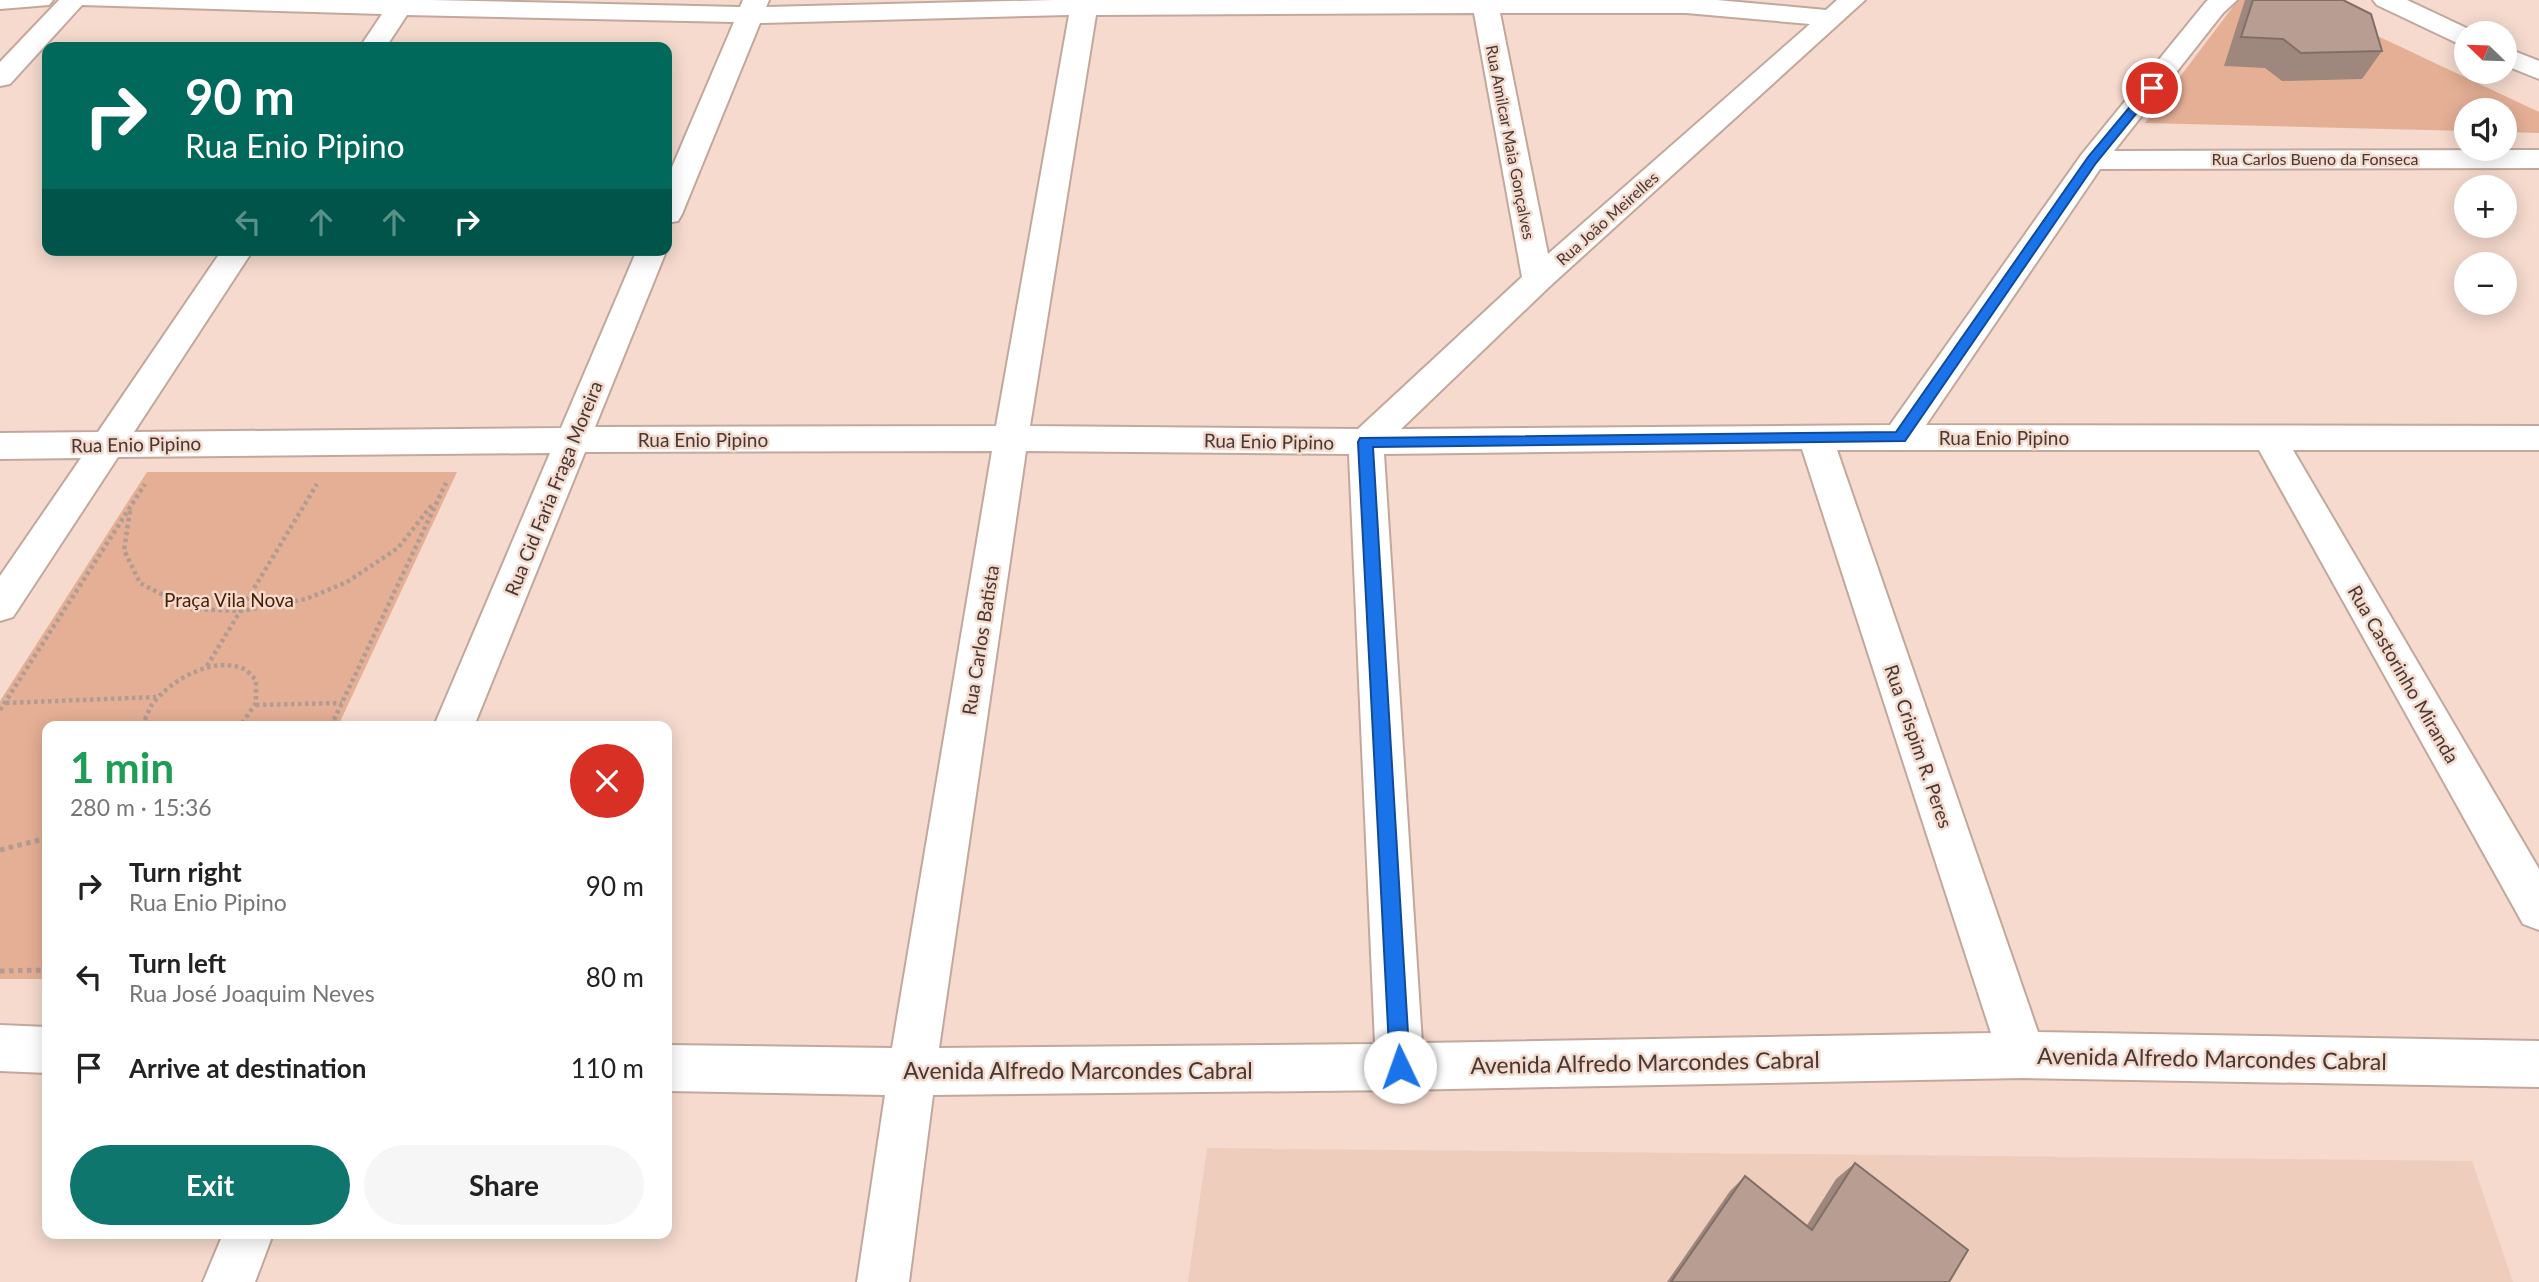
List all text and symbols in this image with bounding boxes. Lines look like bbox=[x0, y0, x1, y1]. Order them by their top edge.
north arrow bbox=[2454, 21, 2516, 84]
map controls bbox=[2454, 21, 2517, 315]
street label: Rua Amilcar Maia Gonçalves bbox=[1483, 43, 1539, 241]
pin bbox=[2122, 58, 2182, 118]
text: 90 m bbox=[185, 67, 295, 125]
icon: arrive bbox=[2133, 69, 2171, 107]
icon: right bbox=[70, 70, 161, 161]
button: sound bbox=[2454, 98, 2517, 161]
text: Rua Enio Pipino bbox=[185, 126, 405, 165]
street label: Rua Carlos Bueno da Fonseca bbox=[2212, 149, 2418, 168]
street label: Rua João Meirelles bbox=[1552, 167, 1662, 269]
button: + bbox=[2454, 175, 2517, 238]
icon: left bbox=[229, 203, 267, 241]
icon: ahead bbox=[302, 203, 340, 241]
icon: ahead bbox=[375, 203, 413, 241]
icon: right bbox=[448, 203, 486, 241]
button: − bbox=[2454, 252, 2517, 315]
street label: Rua Cid Faria Fraga Moreira bbox=[499, 377, 607, 599]
street label: Rua Enio Pipino bbox=[1939, 426, 2069, 449]
street label: Rua Enio Pipino bbox=[638, 428, 768, 451]
street label: Rua Enio Pipino bbox=[1204, 428, 1334, 454]
street label: Rua Enio Pipino bbox=[71, 431, 201, 457]
street label: Rua Carlos Batista bbox=[957, 563, 1003, 717]
street label: Rua Castorinho Miranda bbox=[2344, 581, 2464, 767]
park label: Praça Vila Nova bbox=[164, 588, 294, 611]
street label: Rua Crispim R. Peres bbox=[1880, 661, 1958, 831]
text: 1 min bbox=[70, 742, 174, 792]
button: close bbox=[570, 744, 644, 818]
text: 280 m · 15:36 bbox=[70, 793, 212, 821]
text: Turn right bbox=[129, 856, 242, 888]
icon: right bbox=[70, 867, 108, 905]
text: 90 m bbox=[586, 870, 644, 902]
text: Rua Enio Pipino bbox=[129, 888, 287, 916]
text: Turn left bbox=[129, 947, 226, 979]
icon: left bbox=[70, 958, 108, 996]
text: 80 m bbox=[586, 961, 644, 993]
text: Rua José Joaquim Neves bbox=[129, 979, 375, 1007]
position arrow bbox=[1363, 1030, 1437, 1104]
street label: Avenida Alfredo Marcondes Cabral bbox=[2037, 1041, 2387, 1075]
street label: Avenida Alfredo Marcondes Cabral bbox=[1470, 1045, 1820, 1079]
icon: arrive bbox=[70, 1049, 108, 1087]
text: Arrive at destination bbox=[129, 1052, 366, 1084]
text: 110 m bbox=[571, 1052, 644, 1084]
street label: Avenida Alfredo Marcondes Cabral bbox=[903, 1056, 1253, 1084]
button: Exit bbox=[70, 1145, 350, 1225]
button: Share bbox=[364, 1145, 644, 1225]

